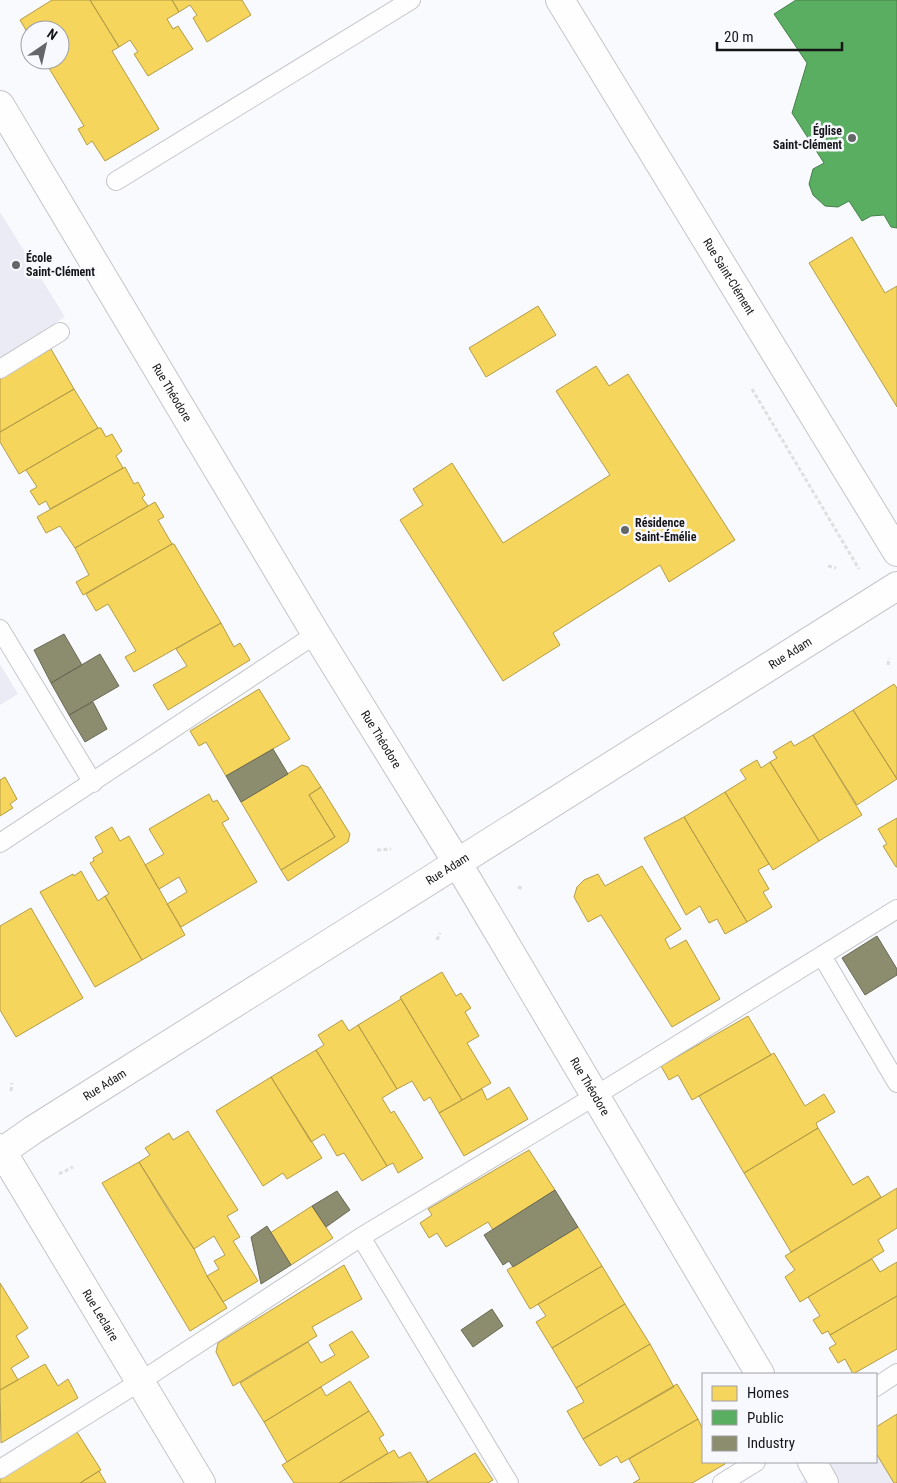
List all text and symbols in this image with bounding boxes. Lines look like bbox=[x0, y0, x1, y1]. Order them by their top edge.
north arrow bbox=[20, 20, 70, 70]
scale bar bbox=[717, 20, 842, 52]
text: N bbox=[44, 25, 60, 43]
text: 20 m bbox=[724, 28, 754, 46]
place label: Église Saint-Clément bbox=[773, 123, 842, 152]
marker: Église Saint-Clément bbox=[846, 132, 858, 144]
street label: Rue Saint-Clément bbox=[700, 236, 758, 318]
place label: École Saint-Clément bbox=[26, 250, 95, 279]
marker: École Saint-Clément bbox=[10, 259, 22, 271]
street label: Rue Théodore bbox=[149, 361, 195, 424]
place label: Résidence Saint-Émélie bbox=[635, 516, 697, 544]
marker: Résidence Saint-Émélie bbox=[619, 524, 631, 536]
street label: Rue Adam bbox=[766, 634, 814, 672]
street label: Rue Théodore bbox=[358, 708, 404, 771]
street label: Rue Adam bbox=[423, 850, 472, 888]
street label: Rue Théodore bbox=[567, 1055, 613, 1118]
street label: Rue Adam bbox=[81, 1066, 129, 1104]
street label: Rue Leclaire bbox=[79, 1287, 121, 1344]
legend bbox=[702, 1373, 877, 1463]
text: Homes bbox=[747, 1384, 789, 1402]
text: Public bbox=[747, 1409, 784, 1427]
text: Industry bbox=[747, 1434, 795, 1452]

